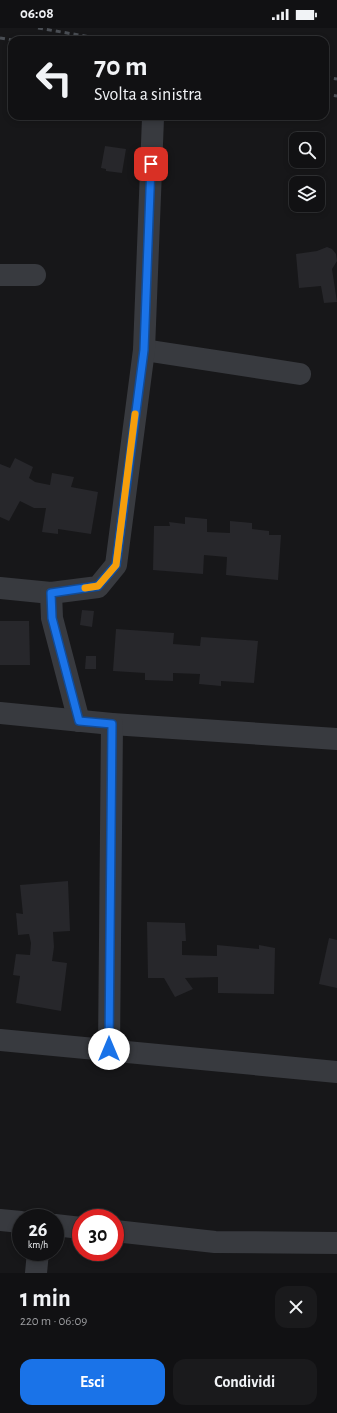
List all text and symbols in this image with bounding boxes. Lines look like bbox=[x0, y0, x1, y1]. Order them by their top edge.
text: 06:08 bbox=[20, 6, 54, 21]
icon: left bbox=[28, 52, 80, 104]
text: 70 m bbox=[94, 53, 148, 81]
text: Svolta a sinistra bbox=[94, 86, 202, 104]
map controls bbox=[289, 132, 325, 212]
button: search bbox=[289, 132, 325, 168]
pin bbox=[134, 147, 168, 181]
icon: arrive bbox=[140, 153, 162, 175]
button: layers bbox=[289, 176, 325, 212]
position arrow bbox=[88, 1028, 130, 1070]
speed limit sign: 30 bbox=[72, 1209, 124, 1261]
text: 26 bbox=[28, 1220, 48, 1240]
text: km/h bbox=[28, 1240, 48, 1250]
button: close bbox=[275, 1286, 317, 1328]
text: 1 min bbox=[20, 1287, 71, 1311]
text: 220 m · 06:09 bbox=[20, 1315, 87, 1328]
button: Esci bbox=[20, 1359, 165, 1405]
button: Condividi bbox=[173, 1359, 317, 1405]

